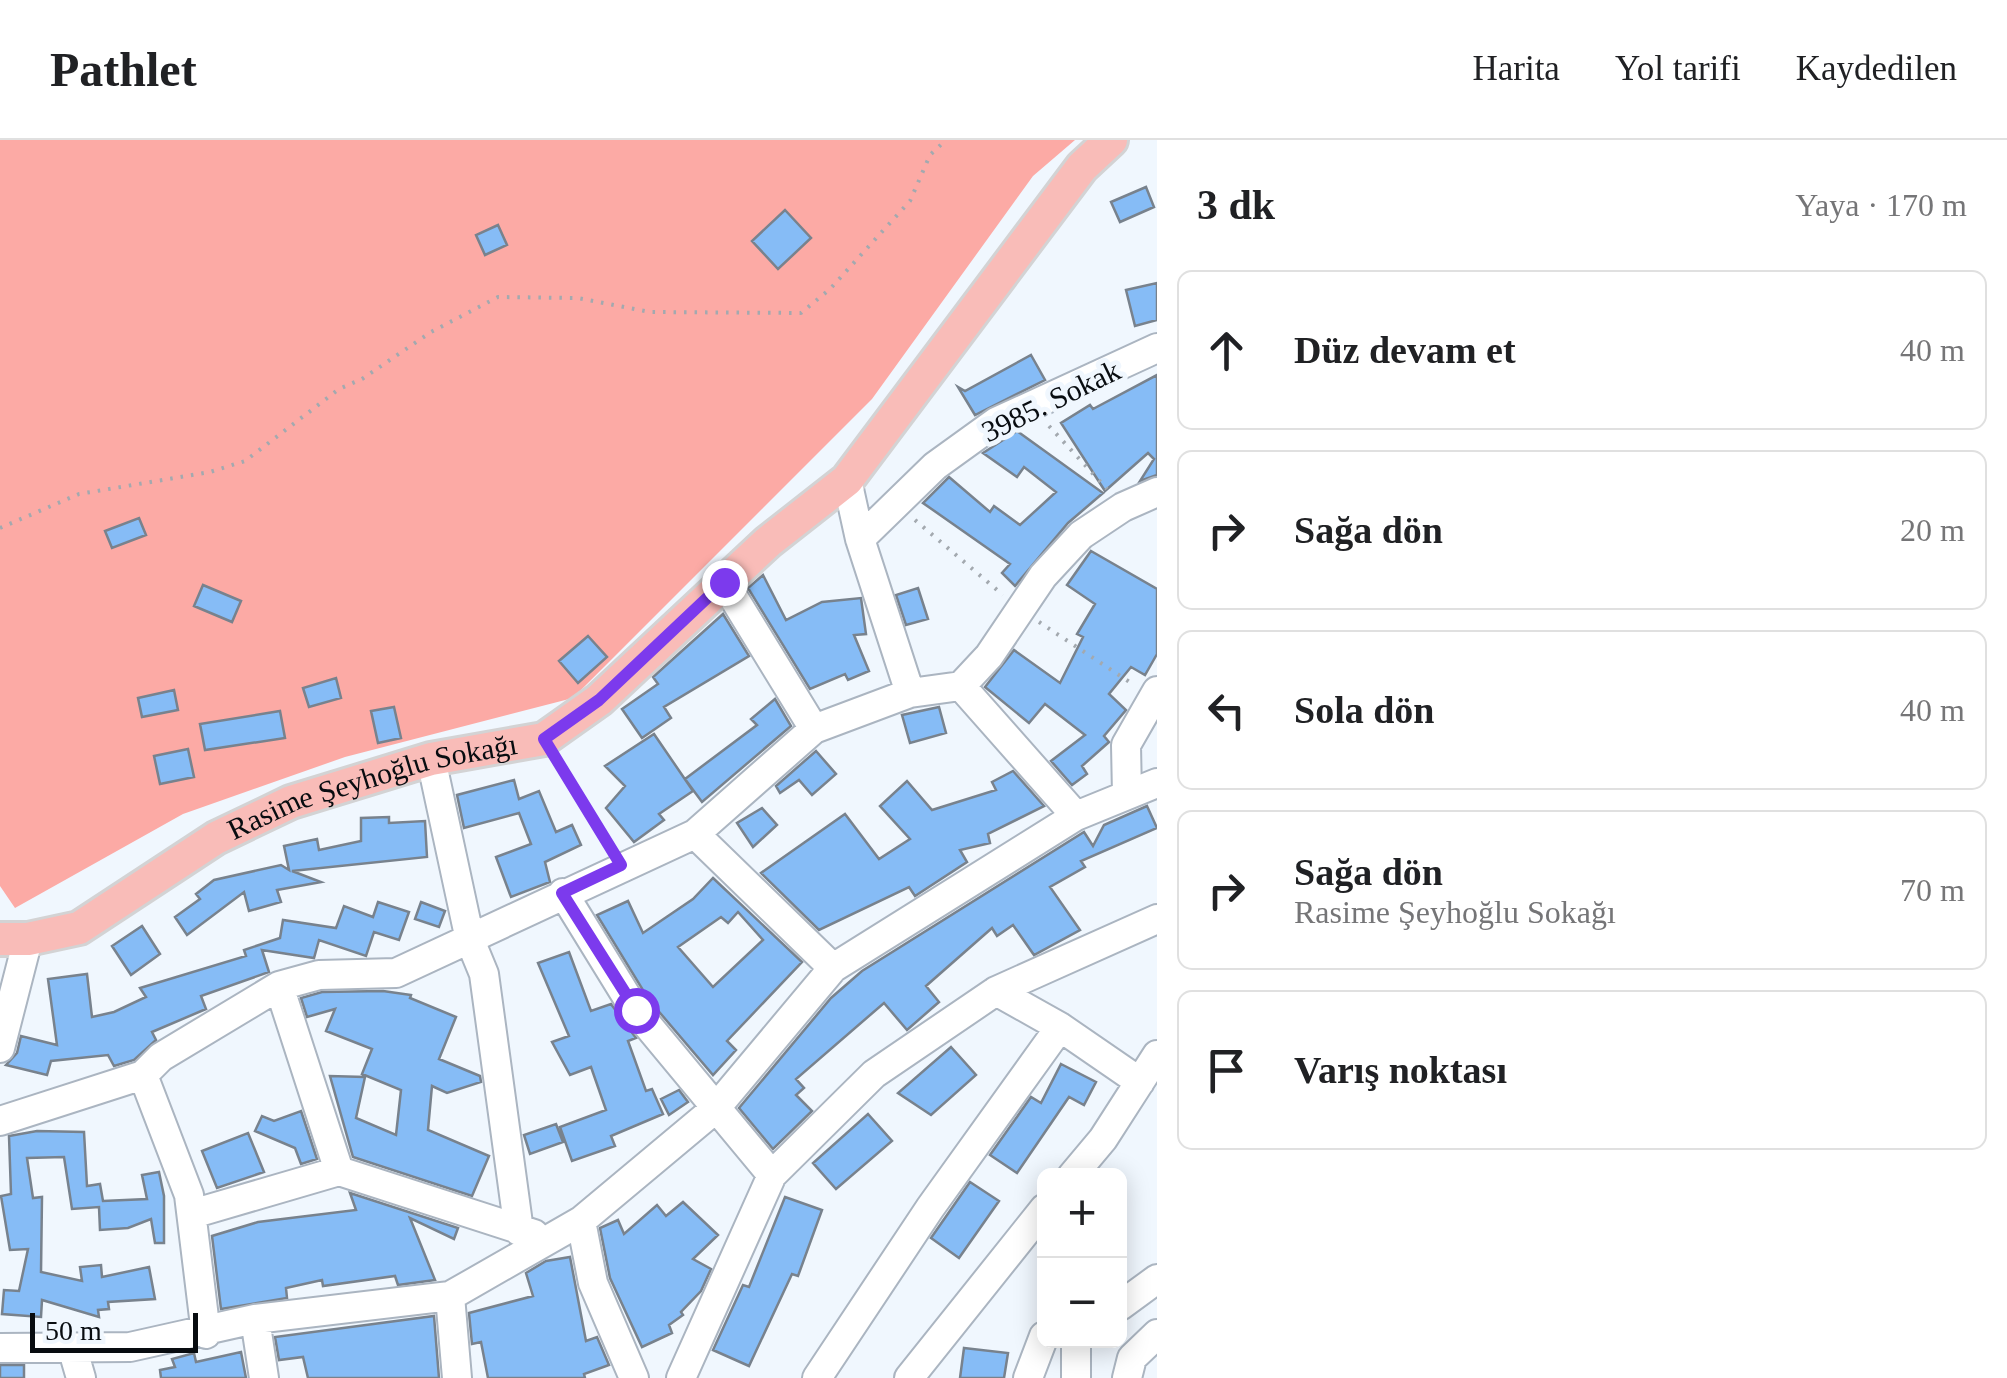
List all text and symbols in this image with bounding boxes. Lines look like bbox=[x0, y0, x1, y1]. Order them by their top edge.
text: Pathlet bbox=[50, 43, 197, 96]
text: Harita bbox=[1472, 49, 1560, 88]
text: Yol tarifi bbox=[1615, 49, 1741, 88]
text: Kaydedilen bbox=[1796, 49, 1957, 88]
text: 3 dk bbox=[1197, 182, 1275, 228]
text: Yaya · 170 m bbox=[1795, 187, 1967, 223]
icon: ahead bbox=[1199, 323, 1254, 378]
text: Düz devam et bbox=[1294, 329, 1516, 371]
text: 40 m bbox=[1900, 332, 1965, 368]
street label: 3985. Sokak bbox=[976, 353, 1125, 448]
icon: right bbox=[1199, 503, 1254, 558]
text: Sağa dön bbox=[1294, 509, 1443, 551]
text: 20 m bbox=[1900, 512, 1965, 548]
route end bbox=[702, 560, 748, 606]
icon: left bbox=[1199, 683, 1254, 738]
text: Sola dön bbox=[1294, 689, 1434, 731]
text: 40 m bbox=[1900, 692, 1965, 728]
street label: Rasime Şeyhoğlu Sokağı bbox=[222, 727, 520, 846]
text: Sağa dön bbox=[1294, 851, 1443, 893]
icon: right bbox=[1199, 863, 1254, 918]
text: 70 m bbox=[1900, 872, 1965, 908]
text: Rasime Şeyhoğlu Sokağı bbox=[1294, 894, 1616, 930]
route start bbox=[614, 988, 660, 1034]
icon: arrive bbox=[1199, 1043, 1254, 1098]
text: Varış noktası bbox=[1294, 1049, 1507, 1091]
map controls bbox=[1037, 1168, 1127, 1348]
button: + bbox=[1037, 1168, 1127, 1258]
button: − bbox=[1037, 1258, 1127, 1348]
scale bar bbox=[30, 1308, 198, 1352]
text: 50 m bbox=[45, 1315, 102, 1346]

